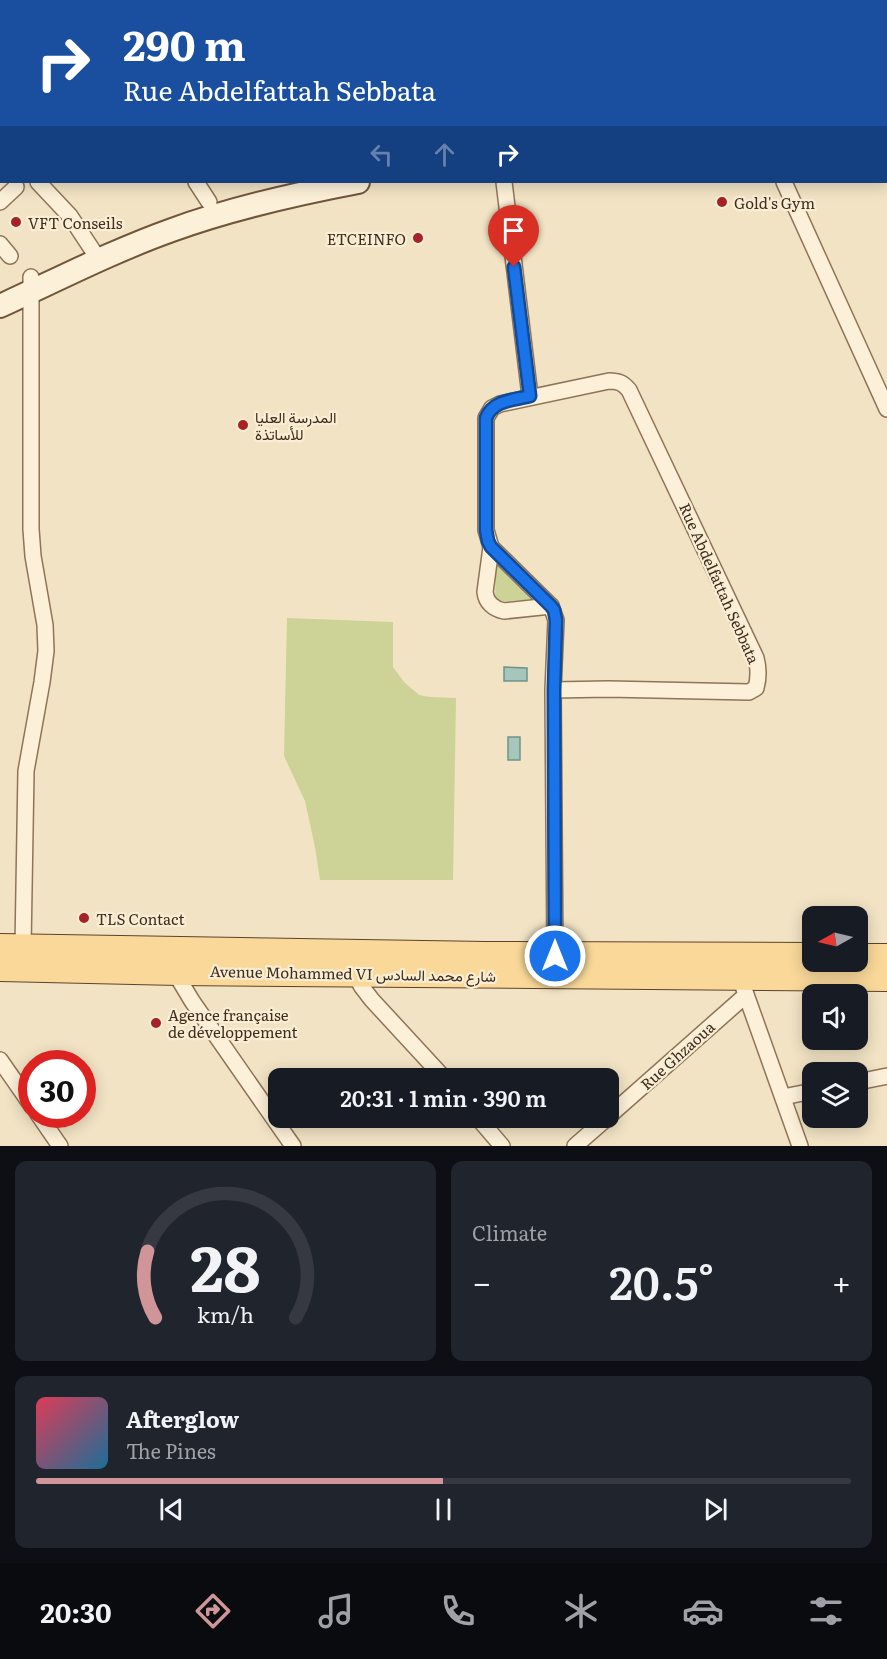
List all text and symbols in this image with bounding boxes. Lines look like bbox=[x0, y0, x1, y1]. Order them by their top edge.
text: 290 m bbox=[123, 12, 246, 74]
icon: right bbox=[24, 24, 102, 102]
text: Rue Abdelfattah Sebbata bbox=[123, 69, 436, 109]
icon: left bbox=[365, 138, 398, 171]
icon: ahead bbox=[428, 138, 461, 171]
icon: right bbox=[491, 138, 524, 171]
place label: Gold's Gym bbox=[734, 191, 815, 214]
marker: Gold's Gym bbox=[715, 195, 729, 209]
pin bbox=[488, 205, 539, 267]
place label: VFT Conseils bbox=[28, 211, 123, 234]
icon: arrive bbox=[497, 214, 530, 247]
marker: VFT Conseils bbox=[9, 215, 23, 229]
place label: ETCEINFO bbox=[327, 227, 406, 250]
marker: ETCEINFO bbox=[411, 231, 425, 245]
place label: المدرسة العليا للأساتذة bbox=[255, 405, 336, 445]
marker: المدرسة العليا للأساتذة bbox=[236, 418, 250, 432]
street label: Rue Abdelfattah Sebbata bbox=[674, 499, 766, 668]
north arrow bbox=[802, 906, 868, 972]
map controls bbox=[802, 906, 868, 1128]
place label: TLS Contact bbox=[96, 907, 185, 930]
marker: TLS Contact bbox=[77, 911, 91, 925]
position arrow bbox=[523, 924, 587, 988]
street label: Avenue Mohammed VI شارع محمد السادس bbox=[210, 959, 496, 988]
button: sound bbox=[802, 984, 868, 1050]
place label: Agence française de développement bbox=[168, 1003, 298, 1043]
street label: Rue Ghzaoua bbox=[635, 1015, 720, 1095]
marker: Agence française de développement bbox=[149, 1016, 163, 1030]
speed limit sign: 30 bbox=[18, 1050, 96, 1128]
button: layers bbox=[802, 1062, 868, 1128]
text: 20:31 · 1 min · 390 m bbox=[340, 1081, 547, 1114]
text: Climate bbox=[472, 1217, 547, 1247]
text: 28 bbox=[190, 1219, 261, 1311]
text: 20.5° bbox=[609, 1247, 714, 1314]
text: − bbox=[472, 1256, 491, 1305]
text: + bbox=[832, 1256, 851, 1305]
text: km/h bbox=[197, 1298, 254, 1330]
text: Afterglow bbox=[126, 1402, 239, 1435]
text: The Pines bbox=[126, 1435, 216, 1465]
icon: previous bbox=[155, 1493, 188, 1526]
icon: pause bbox=[427, 1493, 460, 1526]
icon: next bbox=[699, 1493, 732, 1526]
icon: directions bbox=[192, 1590, 234, 1632]
icon: music bbox=[315, 1590, 357, 1632]
icon: phone bbox=[437, 1590, 479, 1632]
icon: climate bbox=[560, 1590, 602, 1632]
icon: car bbox=[682, 1590, 724, 1632]
icon: filters bbox=[805, 1590, 847, 1632]
text: 20:30 bbox=[40, 1591, 112, 1631]

